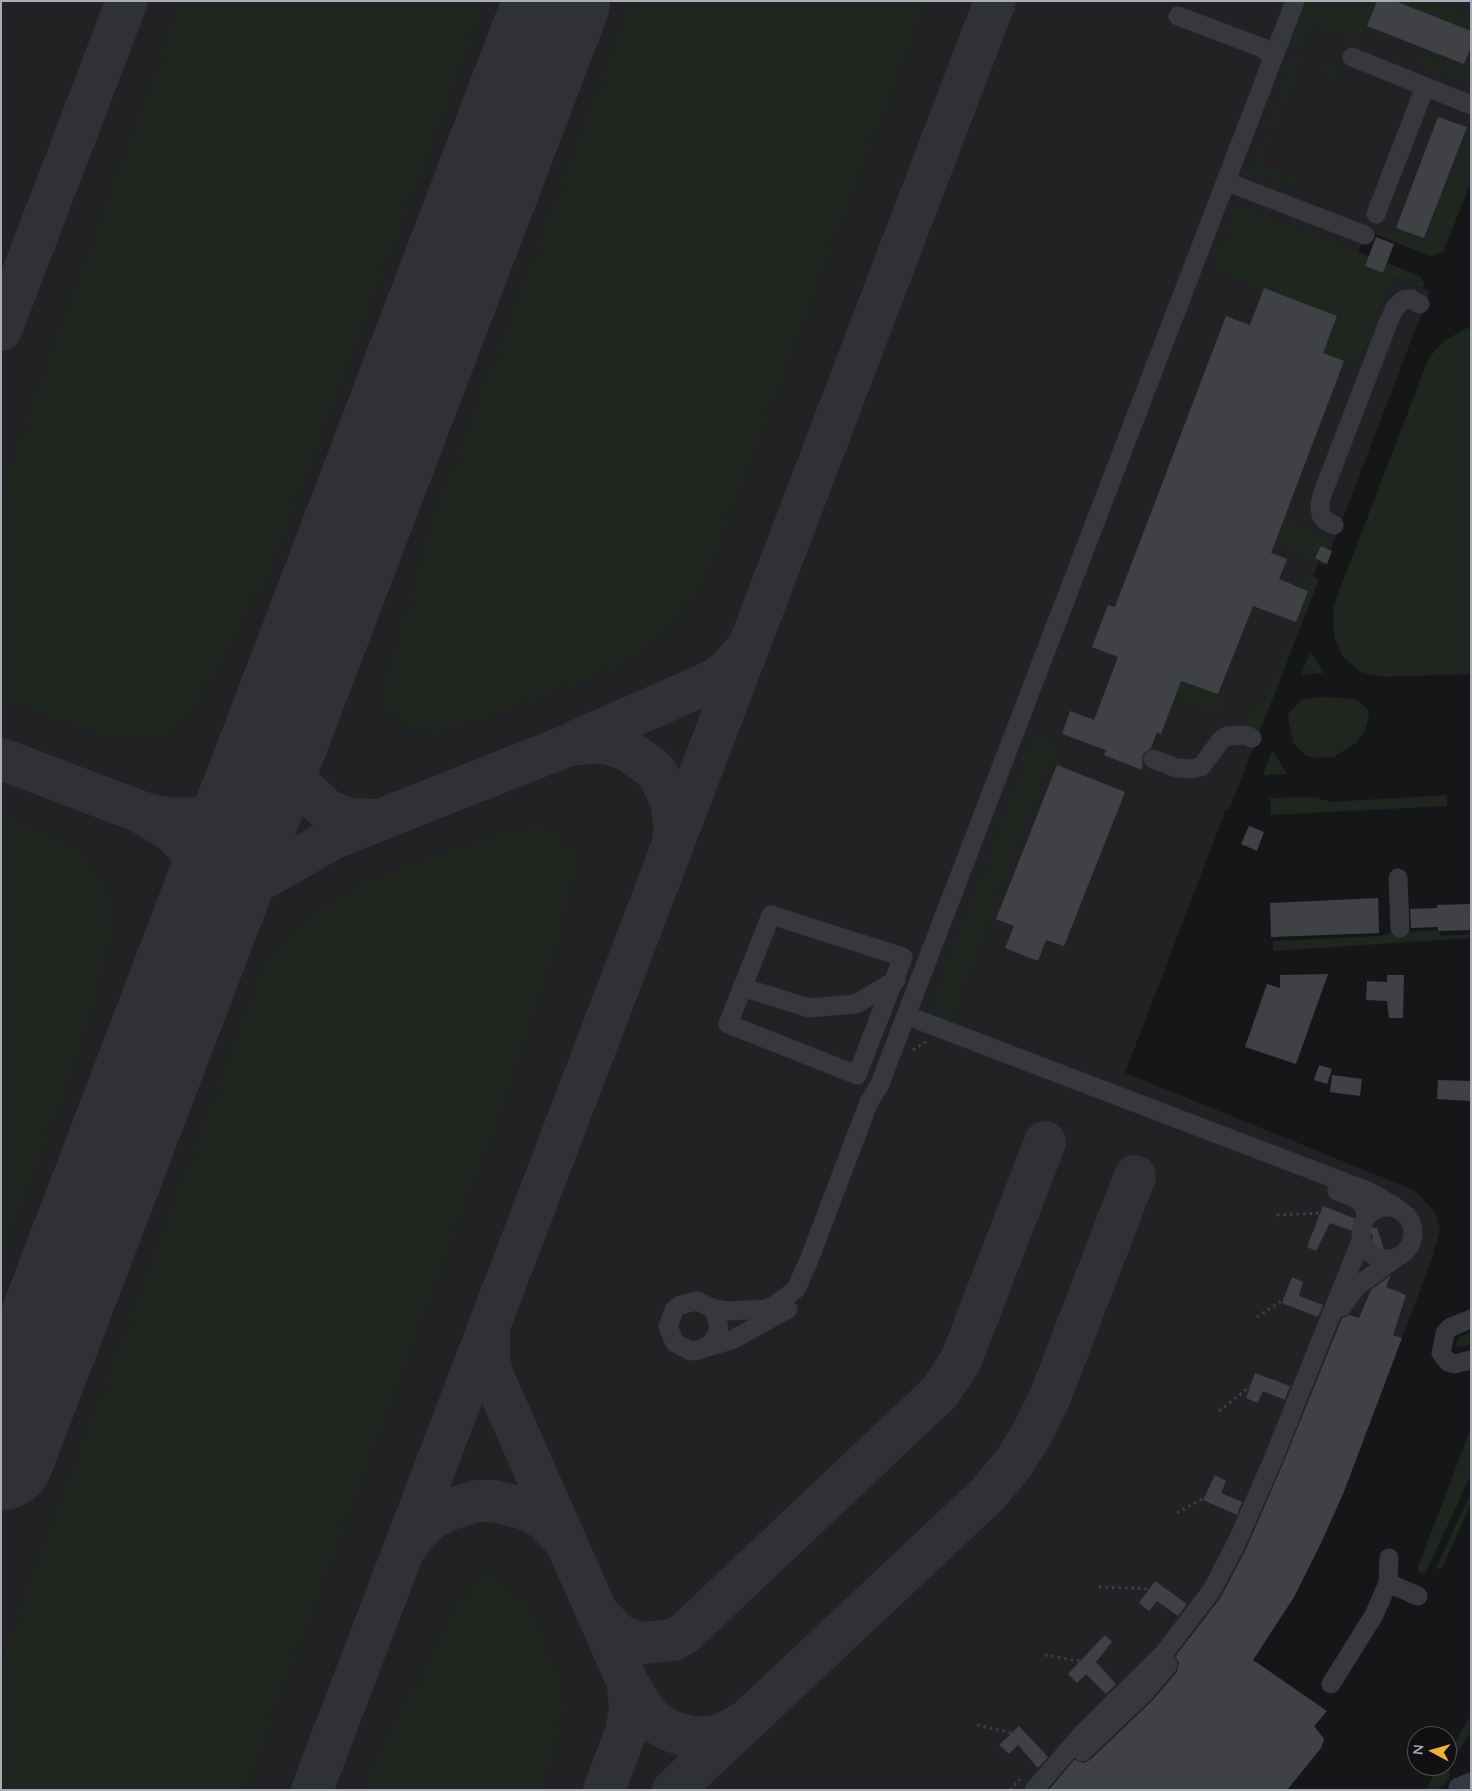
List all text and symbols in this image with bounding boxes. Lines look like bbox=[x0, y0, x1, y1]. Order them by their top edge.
north arrow bbox=[1407, 1726, 1457, 1776]
text: N bbox=[1409, 1743, 1428, 1756]

